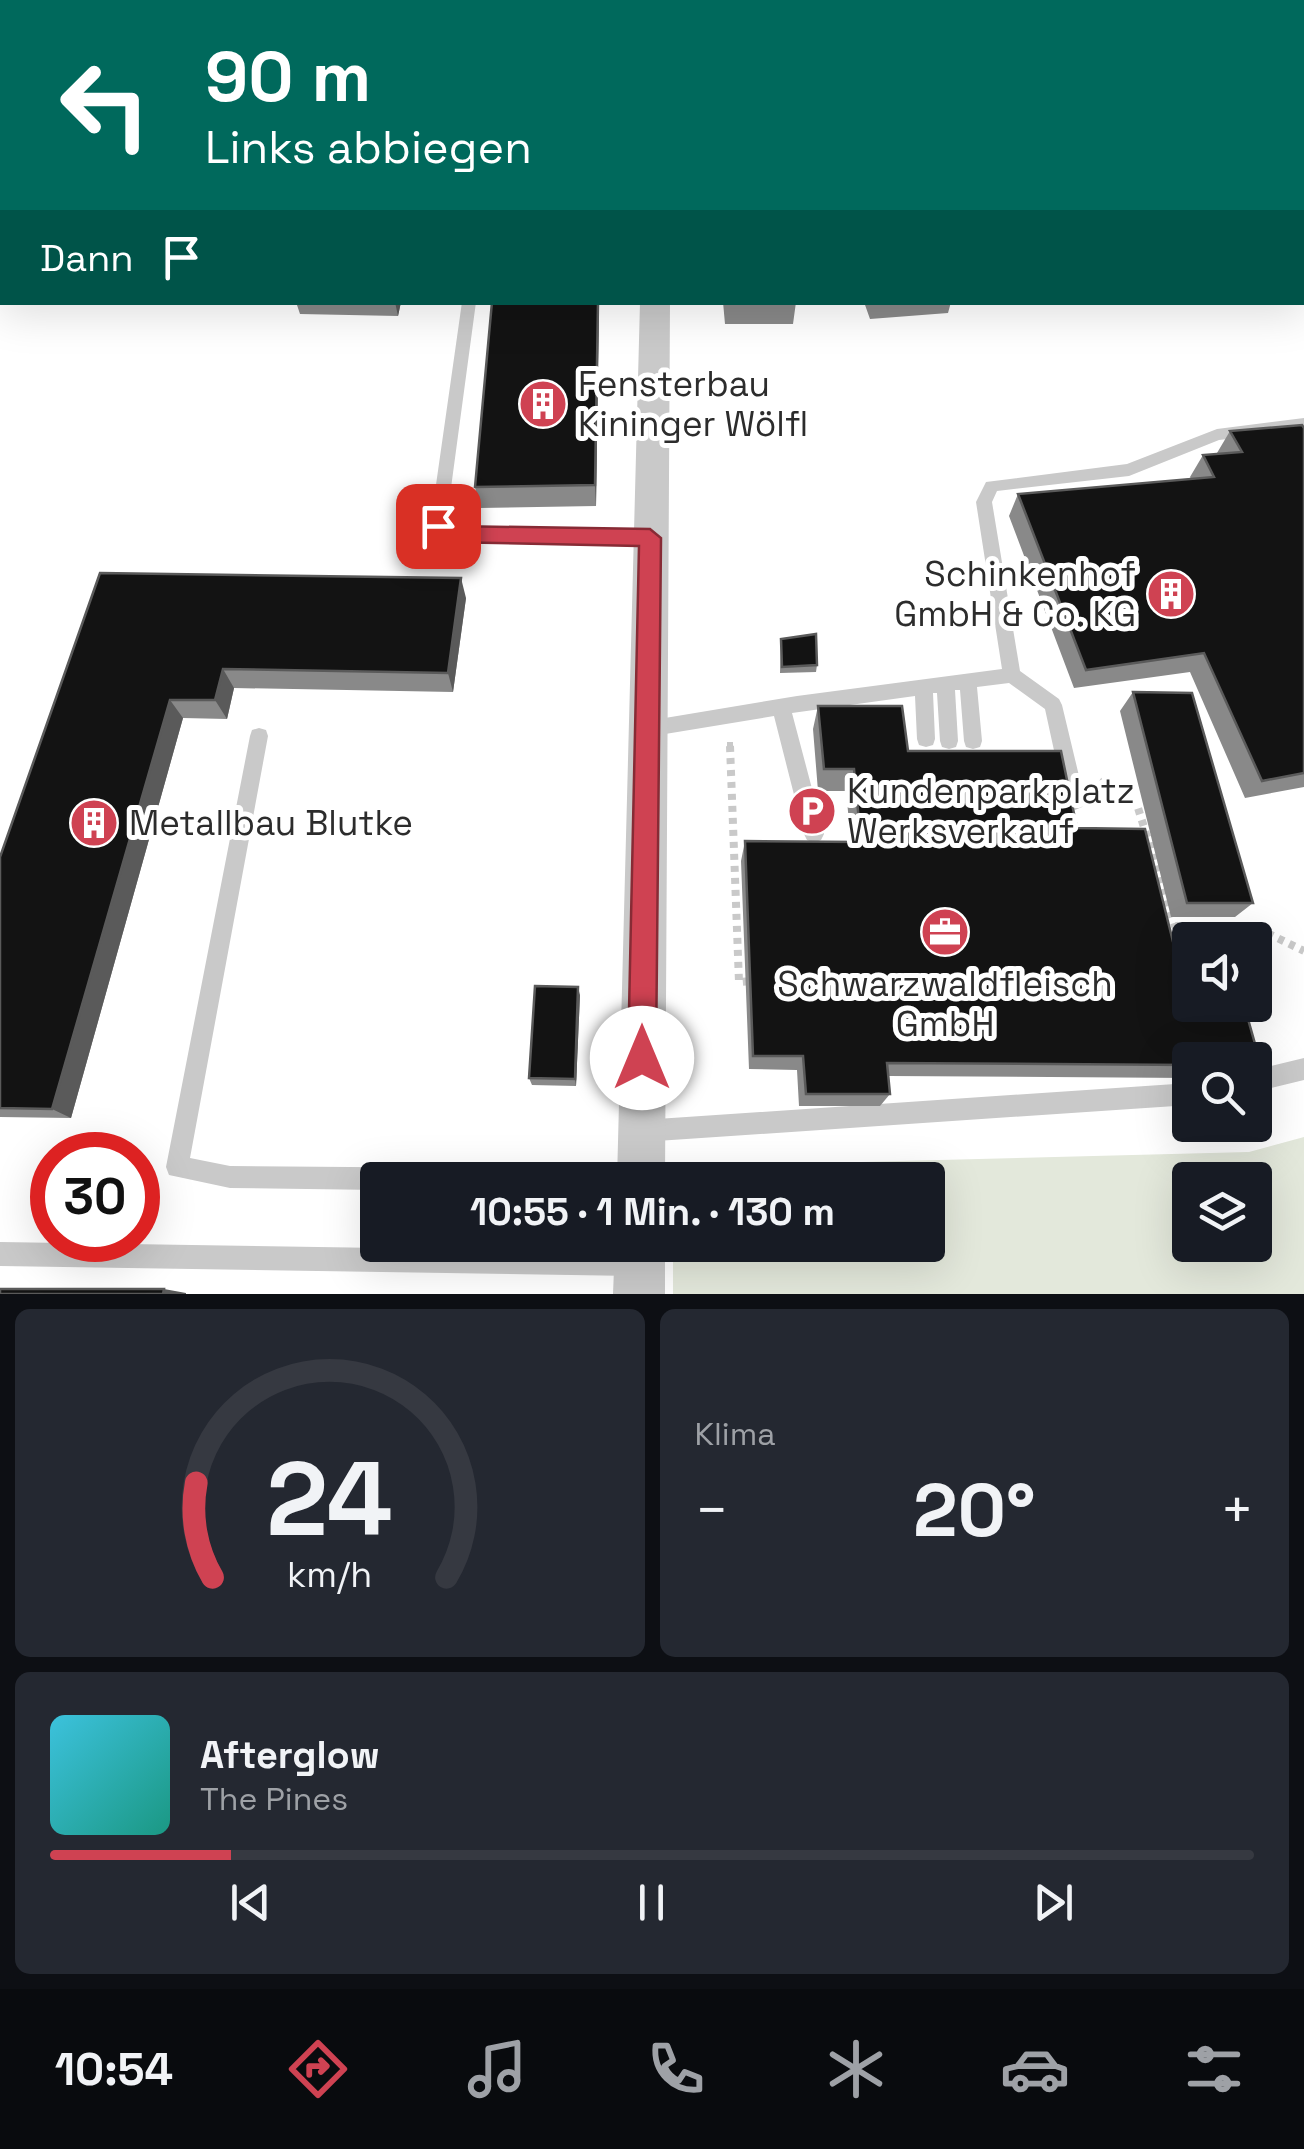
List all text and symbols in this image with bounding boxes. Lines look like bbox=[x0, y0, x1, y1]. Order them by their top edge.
text: 90 m bbox=[205, 32, 371, 121]
icon: left bbox=[40, 40, 170, 170]
text: Links abbiegen bbox=[205, 119, 532, 176]
icon: arrive bbox=[154, 230, 209, 285]
text: Dann bbox=[40, 234, 134, 282]
place label: Fensterbau Kininger Wölfl bbox=[578, 362, 808, 446]
building icon: Fensterbau Kininger Wölfl bbox=[517, 378, 569, 430]
pin bbox=[396, 484, 481, 569]
icon: arrive bbox=[411, 499, 466, 554]
place label: Schinkenhof GmbH & Co. KG bbox=[894, 552, 1136, 636]
building icon: Schinkenhof GmbH & Co. KG bbox=[1145, 568, 1197, 620]
place label: Kundenparkplatz Werksverkauf bbox=[847, 769, 1135, 853]
parking icon: Kundenparkplatz Werksverkauf bbox=[786, 785, 838, 837]
building icon: Metallbau Blutke bbox=[68, 797, 120, 849]
place label: Metallbau Blutke bbox=[129, 801, 413, 845]
office icon: Schwarzwaldfleisch GmbH bbox=[919, 906, 971, 958]
map controls bbox=[1172, 922, 1272, 1262]
button: sound bbox=[1172, 922, 1272, 1022]
place label: Schwarzwaldfleisch GmbH bbox=[777, 962, 1113, 1046]
position arrow bbox=[590, 1006, 694, 1110]
button: search bbox=[1172, 1042, 1272, 1142]
speed limit sign: 30 bbox=[30, 1132, 160, 1262]
button: layers bbox=[1172, 1162, 1272, 1262]
text: 10:55 · 1 Min. · 130 m bbox=[470, 1188, 835, 1236]
text: Klima bbox=[695, 1414, 776, 1454]
text: 24 bbox=[267, 1433, 393, 1565]
text: 20° bbox=[913, 1462, 1036, 1558]
text: − bbox=[695, 1475, 729, 1545]
text: + bbox=[1220, 1475, 1254, 1545]
text: km/h bbox=[287, 1552, 372, 1597]
text: Afterglow bbox=[200, 1731, 380, 1779]
text: The Pines bbox=[200, 1779, 348, 1819]
icon: previous bbox=[223, 1875, 278, 1930]
icon: pause bbox=[624, 1875, 679, 1930]
icon: next bbox=[1026, 1875, 1081, 1930]
icon: directions bbox=[283, 2034, 353, 2104]
icon: music bbox=[462, 2034, 532, 2104]
icon: phone bbox=[641, 2034, 711, 2104]
icon: climate bbox=[821, 2034, 891, 2104]
icon: car bbox=[1000, 2034, 1070, 2104]
icon: filters bbox=[1179, 2034, 1249, 2104]
text: 10:54 bbox=[55, 2041, 173, 2098]

